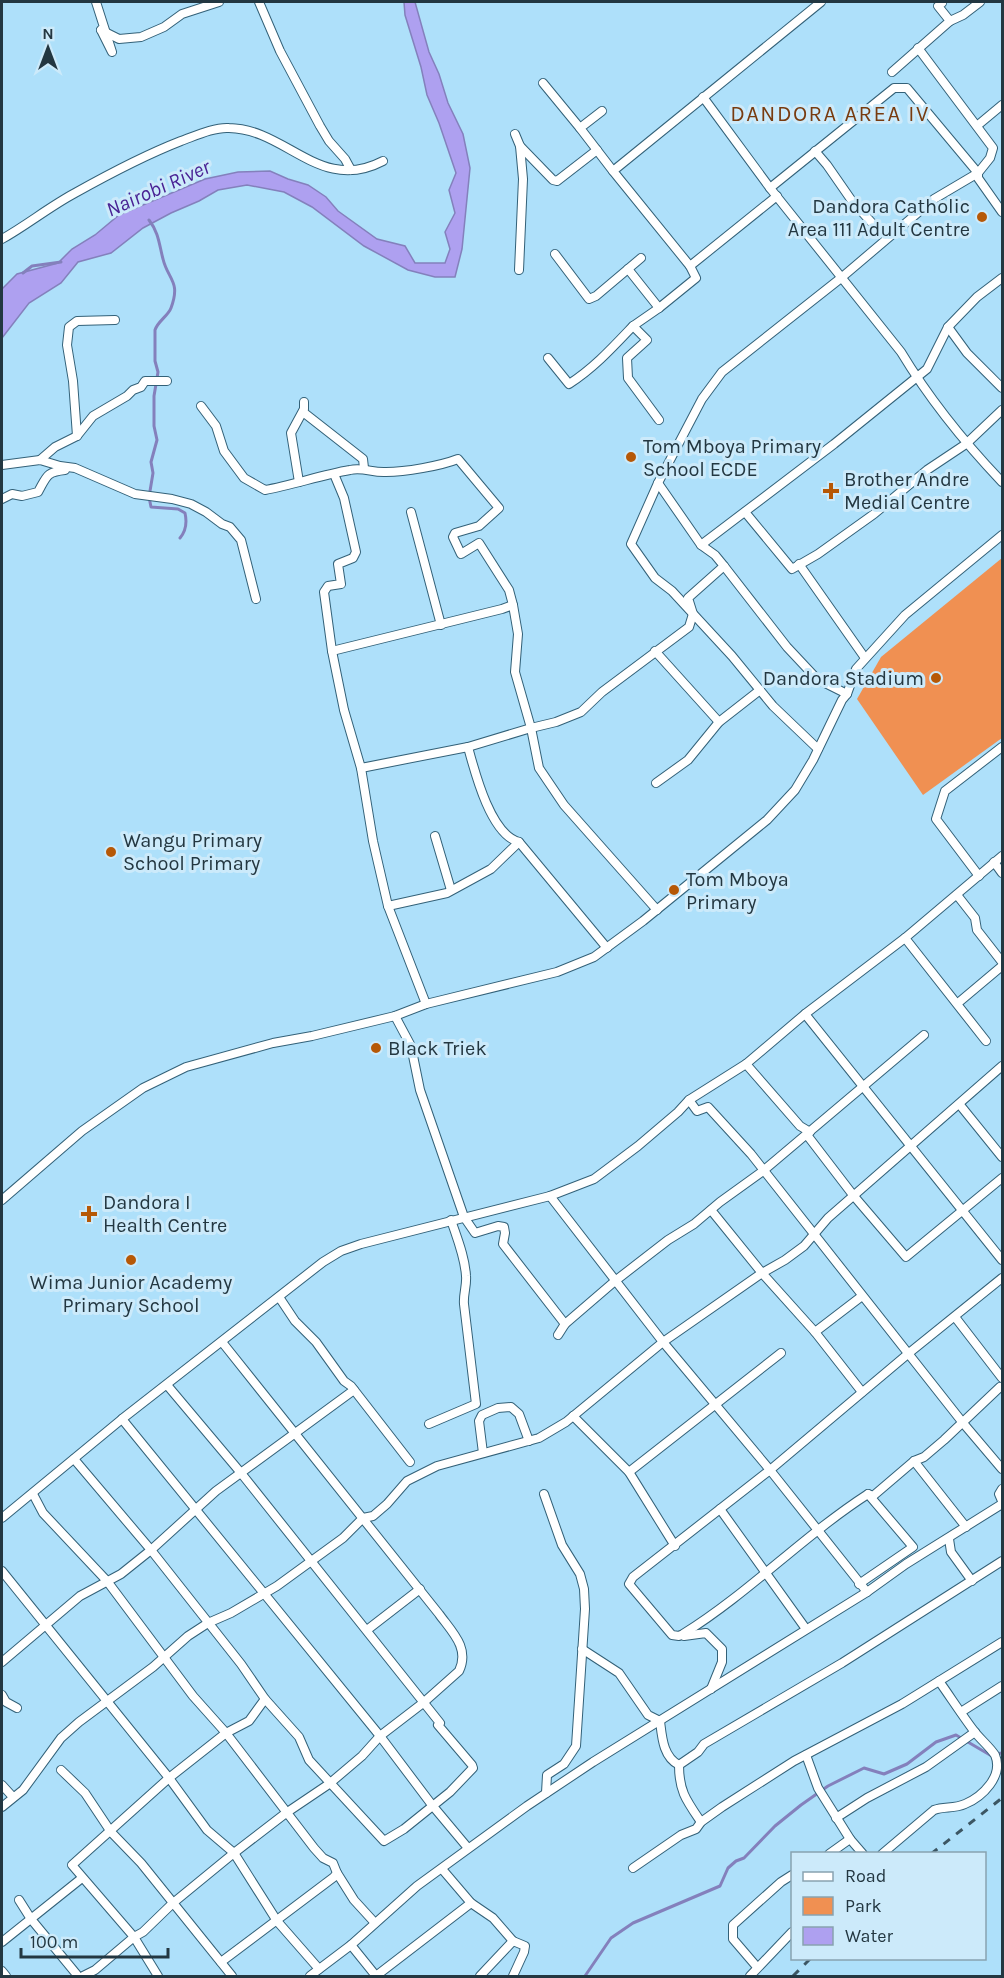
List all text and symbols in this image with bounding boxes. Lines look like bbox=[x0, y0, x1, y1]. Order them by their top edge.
north arrow bbox=[18, 18, 78, 78]
text: N bbox=[42, 24, 54, 43]
district label: DANDORA AREA IV bbox=[730, 101, 930, 127]
water label: Nairobi River bbox=[102, 154, 215, 222]
place label: Dandora Catholic Area 111 Adult Centre bbox=[788, 195, 970, 241]
marker: Dandora Catholic Area 111 Adult Centre bbox=[975, 210, 989, 224]
place label: Tom Mboya Primary School ECDE bbox=[643, 435, 821, 481]
marker: Tom Mboya Primary School ECDE bbox=[624, 450, 638, 464]
place label: Brother Andre Medial Centre bbox=[844, 468, 970, 514]
marker: Brother Andre Medial Centre bbox=[822, 482, 840, 500]
place label: Dandora Stadium bbox=[763, 667, 924, 690]
marker: Dandora Stadium bbox=[929, 671, 943, 685]
place label: Wangu Primary School Primary bbox=[123, 829, 262, 875]
marker: Wangu Primary School Primary bbox=[104, 845, 118, 859]
place label: Tom Mboya Primary bbox=[686, 868, 789, 914]
marker: Tom Mboya Primary bbox=[667, 883, 681, 897]
place label: Black Triek bbox=[388, 1037, 487, 1060]
marker: Black Triek bbox=[369, 1041, 383, 1055]
place label: Dandora I Health Centre bbox=[103, 1191, 227, 1237]
marker: Dandora I Health Centre bbox=[80, 1205, 98, 1223]
marker: Wima Junior Academy Primary School bbox=[124, 1253, 138, 1267]
place label: Wima Junior Academy Primary School bbox=[30, 1271, 232, 1317]
legend bbox=[791, 1852, 986, 1960]
text: Road bbox=[845, 1865, 886, 1887]
text: Park bbox=[845, 1895, 882, 1917]
scale bar bbox=[21, 1921, 168, 1959]
text: Water bbox=[845, 1925, 893, 1947]
text: 100 m bbox=[30, 1931, 78, 1953]

